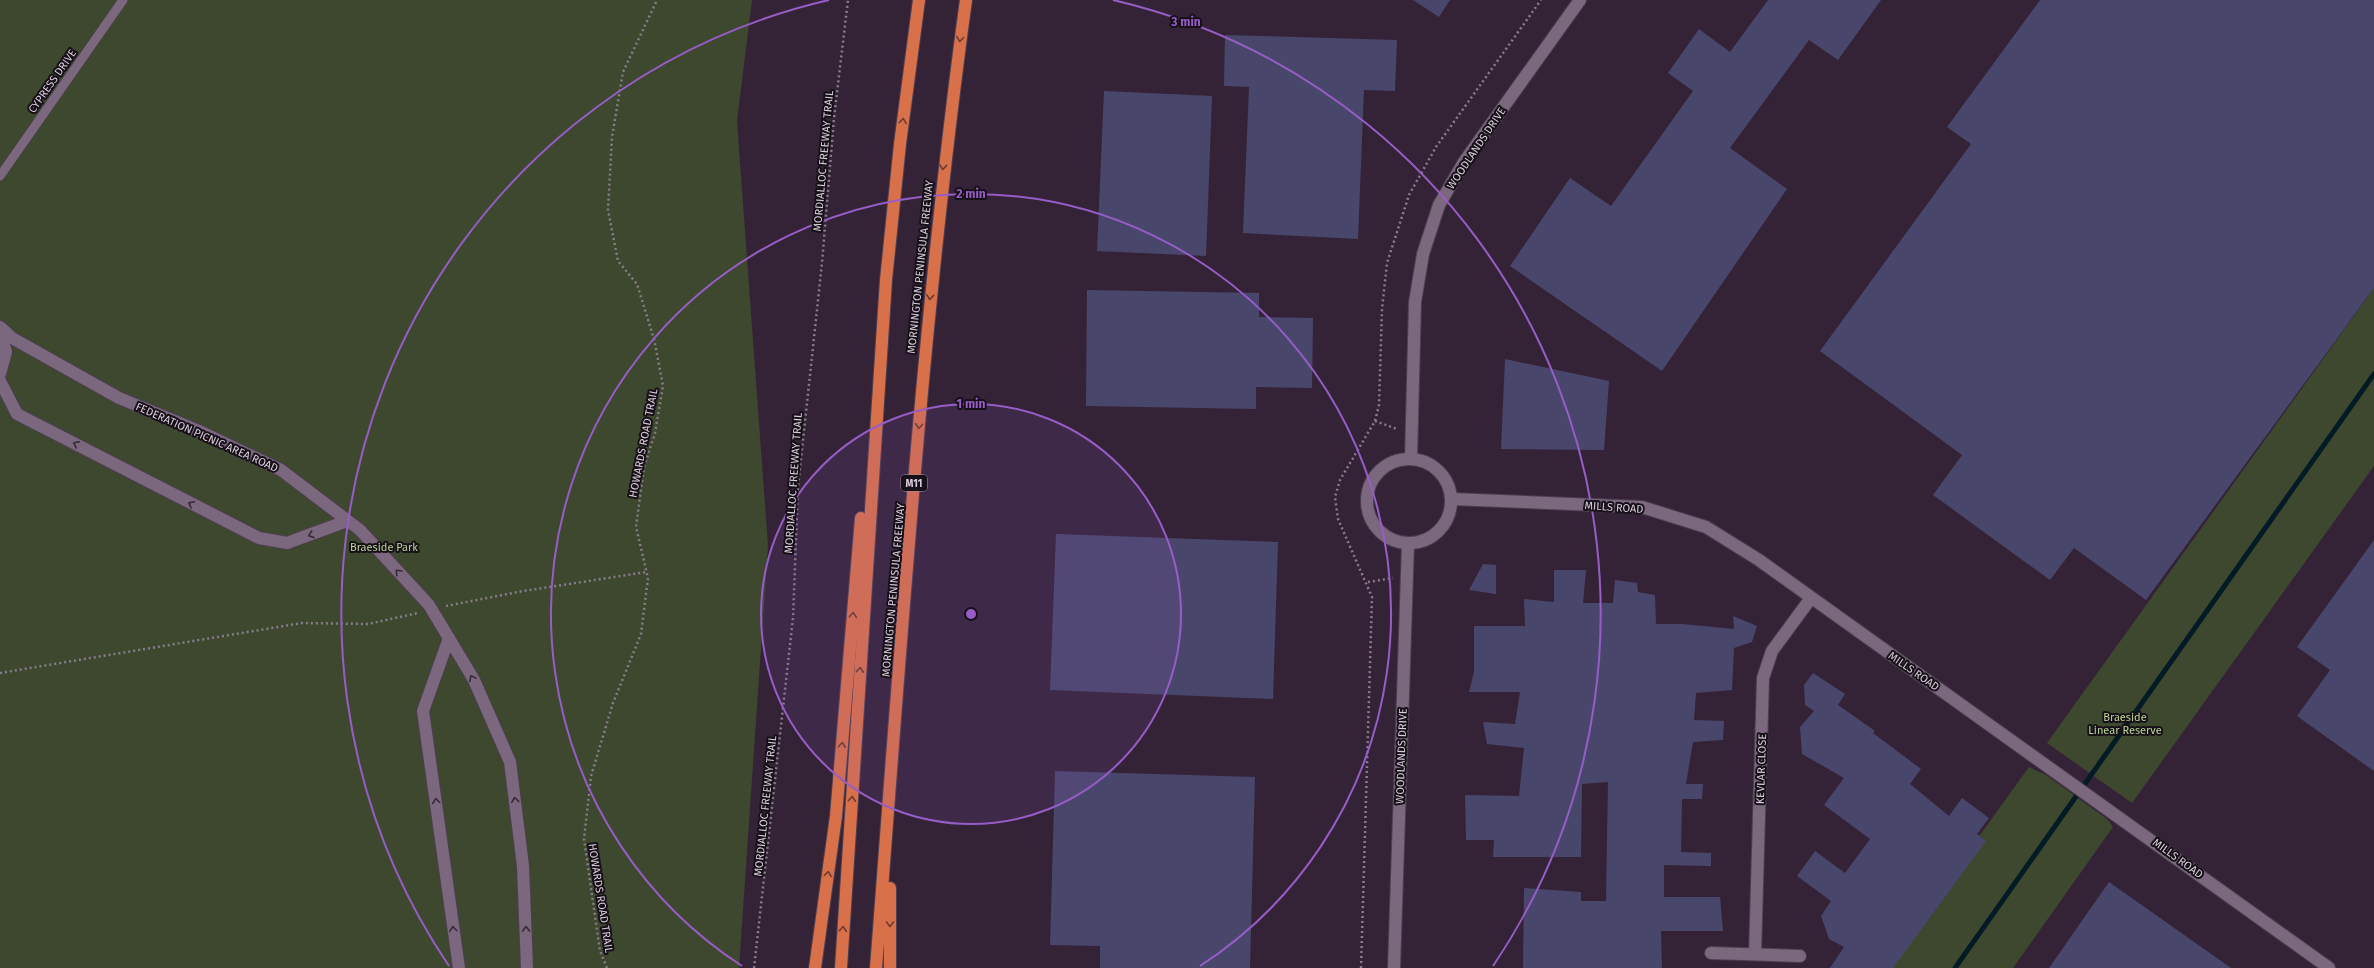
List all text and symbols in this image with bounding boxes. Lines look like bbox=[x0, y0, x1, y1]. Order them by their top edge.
text: 3 min bbox=[1170, 15, 1201, 29]
one-way arrow bbox=[956, 36, 965, 42]
street label: CYPRESS DRIVE bbox=[26, 47, 79, 116]
street label: MORDIALLOC FREEWAY TRAIL bbox=[811, 89, 836, 232]
street label: WOODLANDS DRIVE bbox=[1444, 105, 1509, 192]
one-way arrow bbox=[898, 118, 907, 124]
one-way arrow bbox=[939, 164, 948, 171]
street label: MORNINGTON PENINSULA FREEWAY bbox=[905, 180, 936, 354]
text: 2 min bbox=[956, 187, 986, 201]
one-way arrow bbox=[926, 294, 935, 300]
street label: HOWARDS ROAD TRAIL bbox=[627, 387, 661, 499]
text: 1 min bbox=[957, 397, 985, 411]
street label: FEDERATION PICNIC AREA ROAD bbox=[133, 400, 280, 475]
street label: MORDIALLOC FREEWAY TRAIL bbox=[782, 411, 805, 554]
one-way arrow bbox=[914, 423, 923, 429]
one-way arrow bbox=[72, 441, 80, 449]
road number: M11 bbox=[901, 475, 927, 491]
street label: MILLS ROAD bbox=[1584, 499, 1644, 516]
one-way arrow bbox=[188, 501, 195, 509]
street label: MORNINGTON PENINSULA FREEWAY bbox=[879, 503, 908, 677]
one-way arrow bbox=[308, 530, 315, 539]
park label: Braeside Park bbox=[350, 541, 418, 554]
one-way arrow bbox=[396, 569, 403, 577]
centre of rings bbox=[964, 607, 978, 621]
one-way arrow bbox=[848, 612, 857, 618]
street label: MILLS ROAD bbox=[1886, 649, 1942, 694]
one-way arrow bbox=[855, 667, 864, 673]
one-way arrow bbox=[470, 675, 477, 682]
street label: WOODLANDS DRIVE bbox=[1393, 708, 1410, 804]
park label: Braeside Linear Reserve bbox=[2088, 711, 2162, 737]
street label: KEVLAR CLOSE bbox=[1754, 733, 1769, 804]
street label: MORDIALLOC FREEWAY TRAIL bbox=[752, 734, 779, 877]
one-way arrow bbox=[838, 742, 847, 748]
one-way arrow bbox=[847, 796, 856, 802]
one-way arrow bbox=[511, 797, 520, 803]
one-way arrow bbox=[432, 798, 441, 804]
street label: MILLS ROAD bbox=[2150, 836, 2205, 881]
street label: HOWARDS ROAD TRAIL bbox=[585, 842, 616, 954]
one-way arrow bbox=[823, 871, 832, 877]
one-way arrow bbox=[886, 921, 894, 927]
one-way arrow bbox=[449, 926, 458, 932]
one-way arrow bbox=[522, 926, 530, 932]
one-way arrow bbox=[839, 926, 848, 932]

